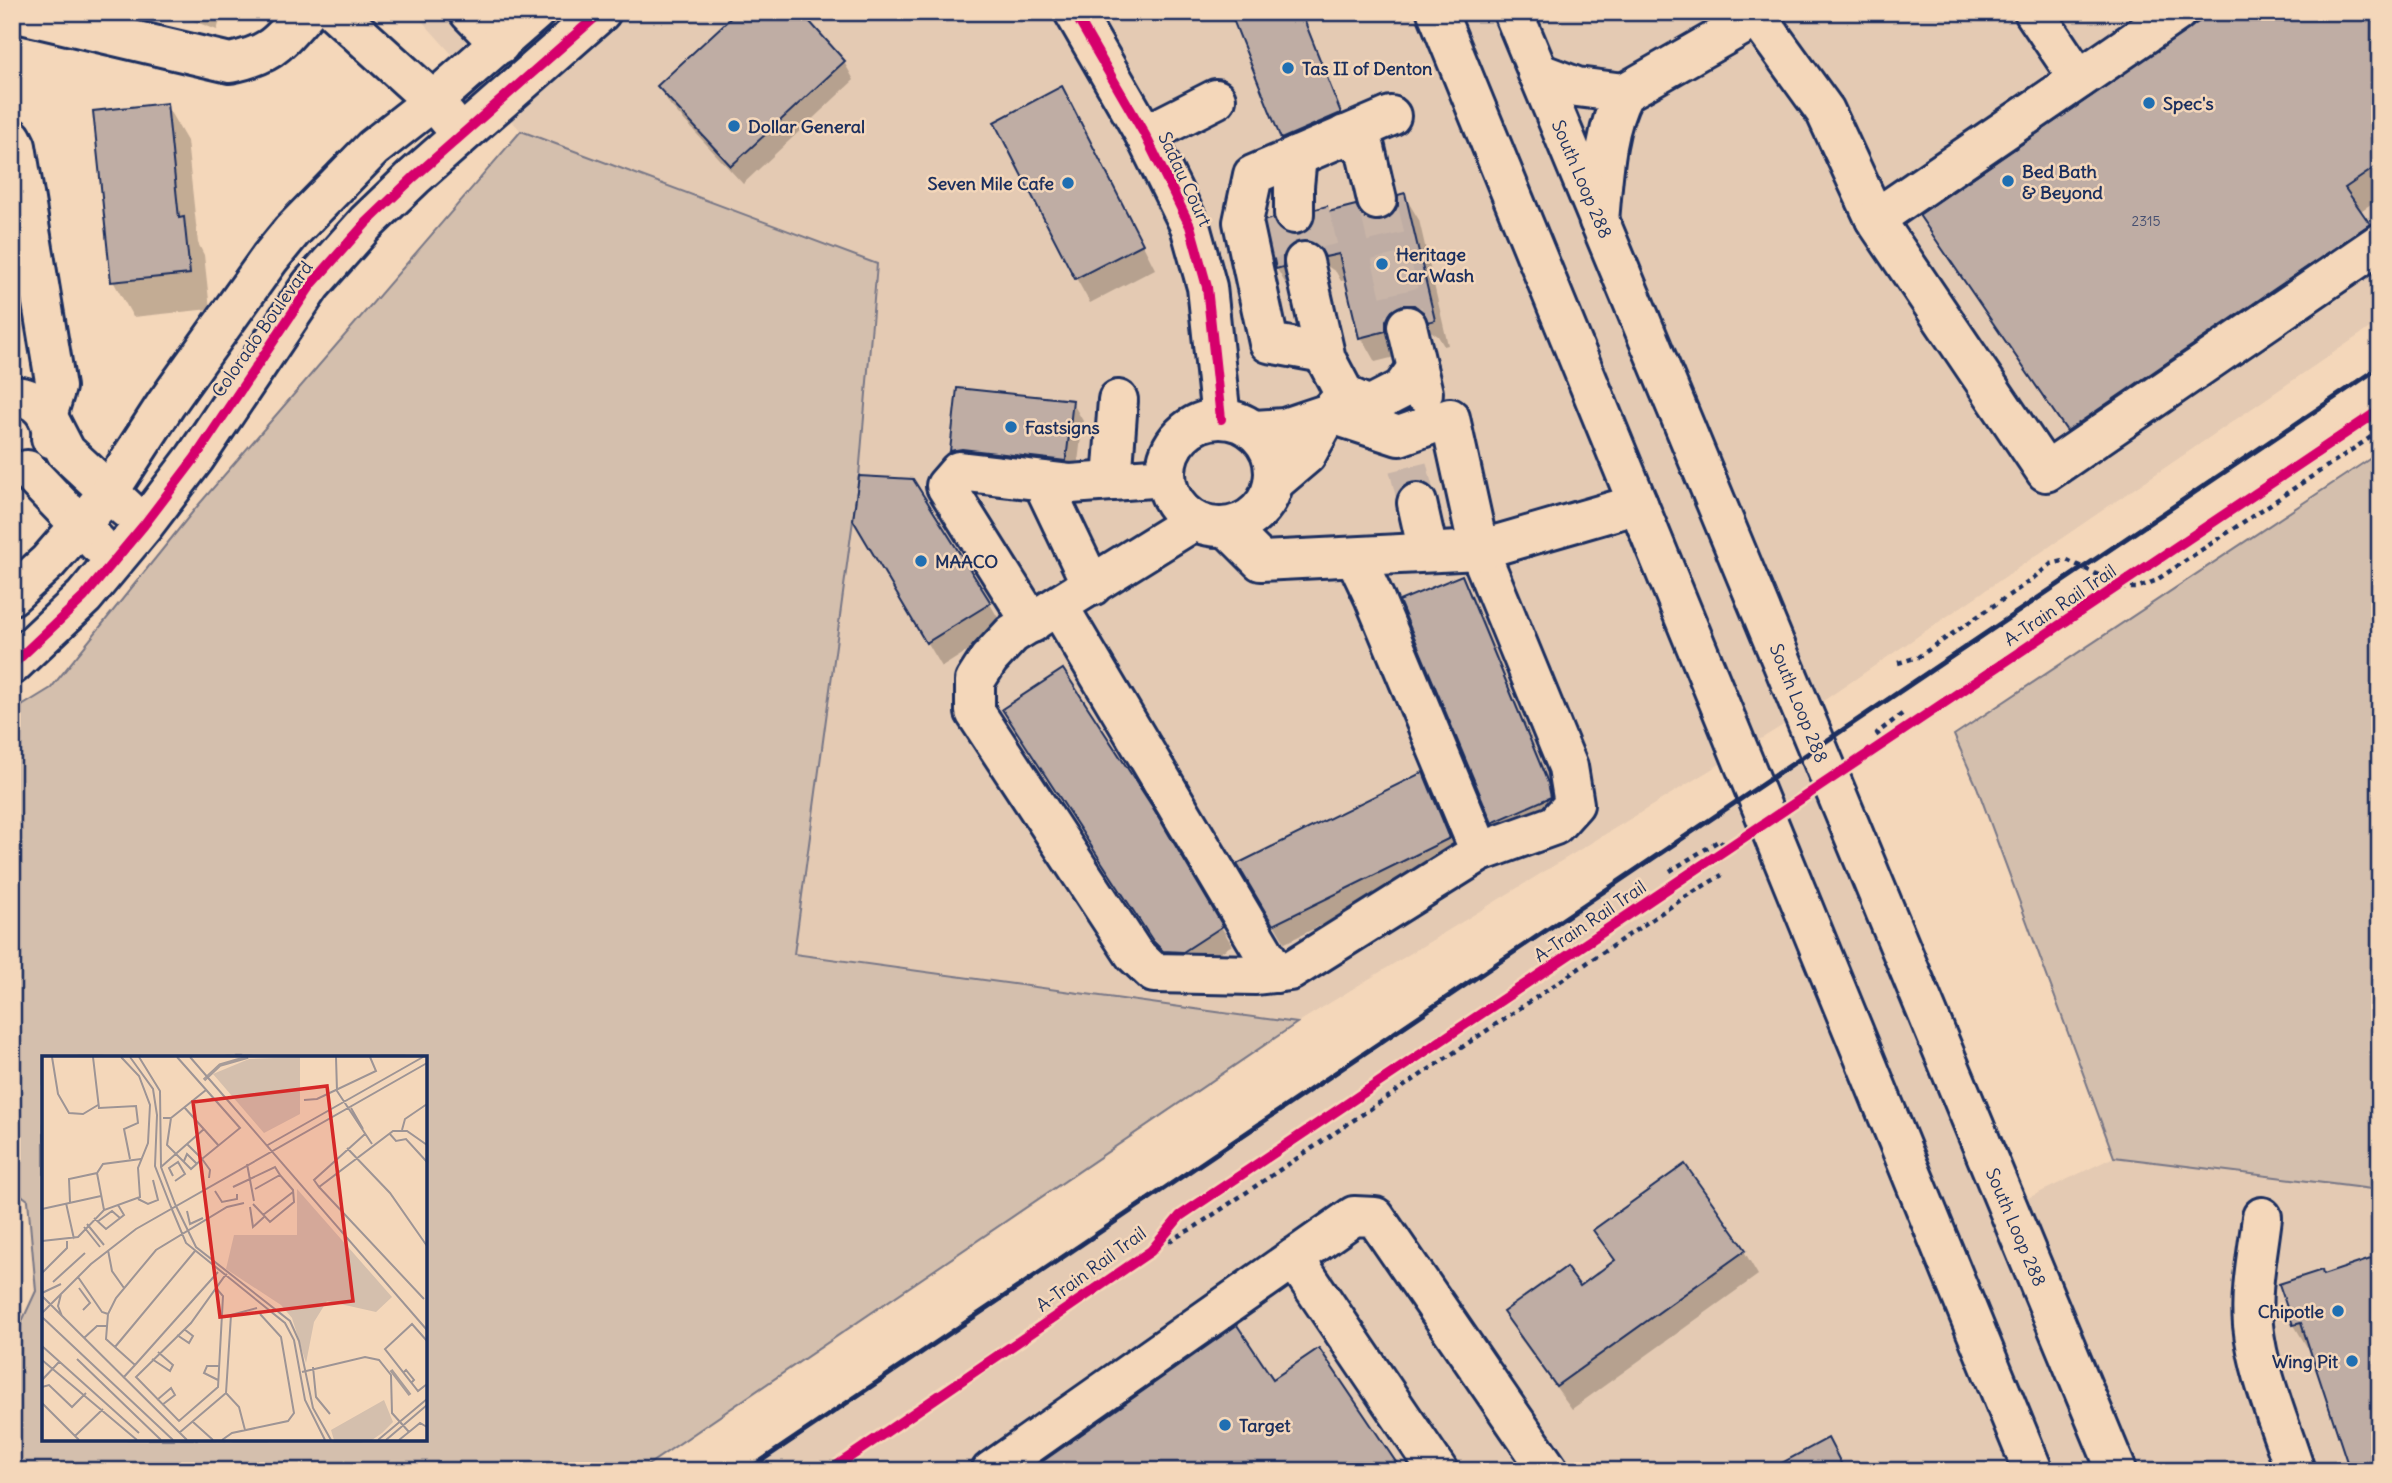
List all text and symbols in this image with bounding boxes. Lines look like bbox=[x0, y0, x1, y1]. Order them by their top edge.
place label: Tas II of Denton bbox=[1302, 57, 1433, 80]
marker: Tas II of Denton bbox=[1280, 60, 1296, 76]
place label: Spec's bbox=[2163, 92, 2214, 115]
marker: Spec's bbox=[2141, 95, 2157, 111]
place label: Dollar General bbox=[748, 115, 865, 138]
street label: South Loop 288 bbox=[1547, 116, 1617, 242]
marker: Dollar General bbox=[726, 118, 742, 134]
street label: Sadau Court bbox=[1153, 128, 1217, 230]
place label: Bed Bath & Beyond bbox=[2022, 160, 2103, 204]
place label: Seven Mile Cafe bbox=[927, 172, 1054, 195]
marker: Bed Bath & Beyond bbox=[2000, 173, 2016, 189]
marker: Seven Mile Cafe bbox=[1060, 175, 1076, 191]
house number: 2315 bbox=[2131, 212, 2161, 230]
place label: Heritage Car Wash bbox=[1396, 243, 1475, 287]
street label: Colorado Boulevard bbox=[206, 256, 318, 402]
marker: Heritage Car Wash bbox=[1374, 256, 1390, 272]
place label: Fastsigns bbox=[1025, 416, 1100, 439]
marker: Fastsigns bbox=[1003, 419, 1019, 435]
place label: MAACO bbox=[935, 550, 998, 573]
marker: MAACO bbox=[913, 553, 929, 569]
street label: A-Train Rail Trail bbox=[2000, 559, 2120, 651]
street label: South Loop 288 bbox=[1765, 640, 1833, 766]
street label: A-Train Rail Trail bbox=[1530, 875, 1650, 967]
inset map bbox=[42, 1056, 427, 1441]
street label: South Loop 288 bbox=[1981, 1164, 2051, 1290]
street label: A-Train Rail Trail bbox=[1032, 1221, 1150, 1317]
place label: Chipotle bbox=[2258, 1300, 2324, 1323]
marker: Chipotle bbox=[2330, 1303, 2346, 1319]
place label: Wing Pit bbox=[2272, 1350, 2339, 1373]
marker: Wing Pit bbox=[2344, 1353, 2360, 1369]
place label: Target bbox=[1239, 1414, 1291, 1437]
marker: Target bbox=[1217, 1417, 1233, 1433]

